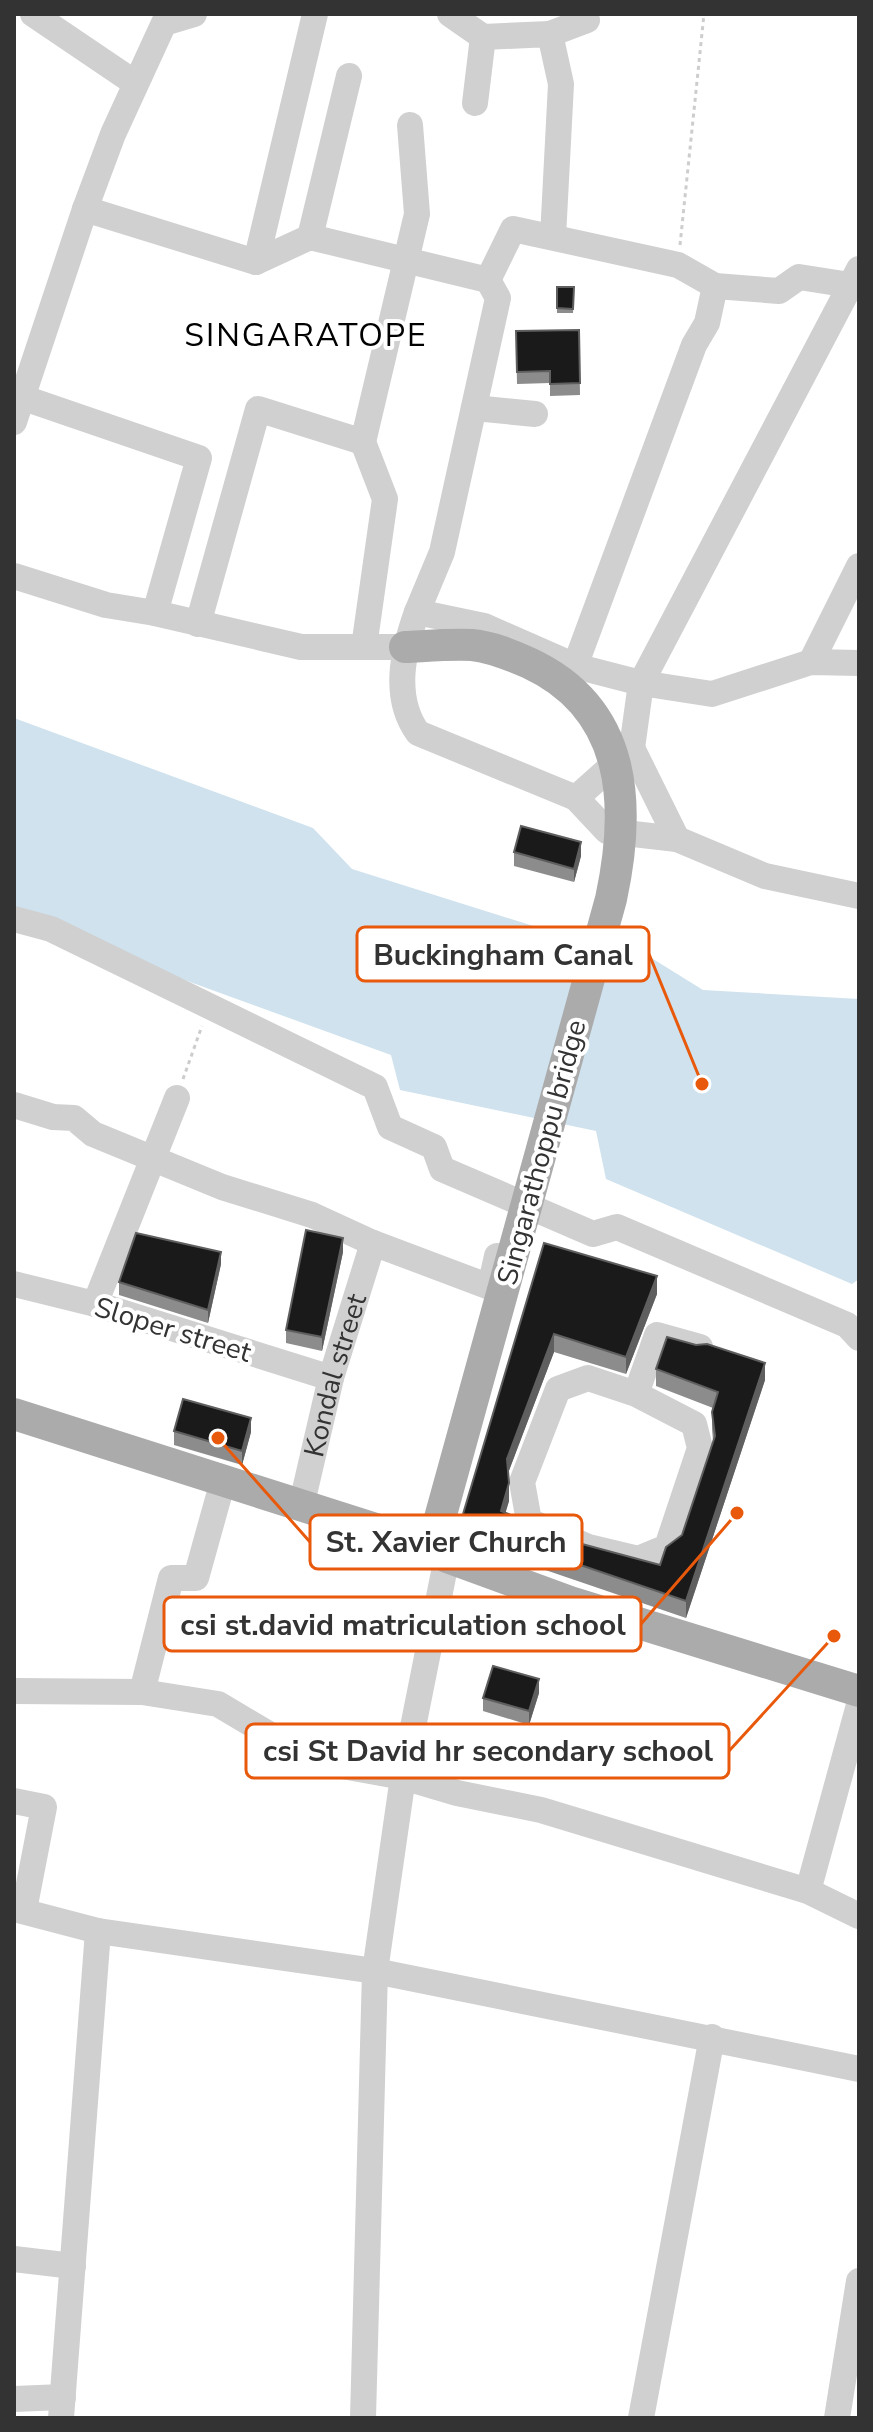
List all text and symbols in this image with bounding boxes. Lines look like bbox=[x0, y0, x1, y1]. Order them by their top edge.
district label: SINGARATOPE bbox=[184, 314, 428, 357]
callout: Buckingham Canal bbox=[357, 927, 649, 981]
text: Buckingham Canal bbox=[373, 935, 633, 976]
street label: Singarathoppu bridge bbox=[488, 1016, 596, 1289]
street label: Sloper street bbox=[90, 1288, 256, 1372]
street label: Kondal street bbox=[295, 1289, 376, 1461]
callout: St. Xavier Church bbox=[310, 1515, 582, 1569]
text: St. Xavier Church bbox=[326, 1522, 566, 1563]
callout: csi st.david matriculation school bbox=[164, 1597, 641, 1651]
text: csi st.david matriculation school bbox=[180, 1605, 626, 1646]
callout: csi St David hr secondary school bbox=[246, 1724, 729, 1778]
text: csi St David hr secondary school bbox=[263, 1731, 713, 1772]

